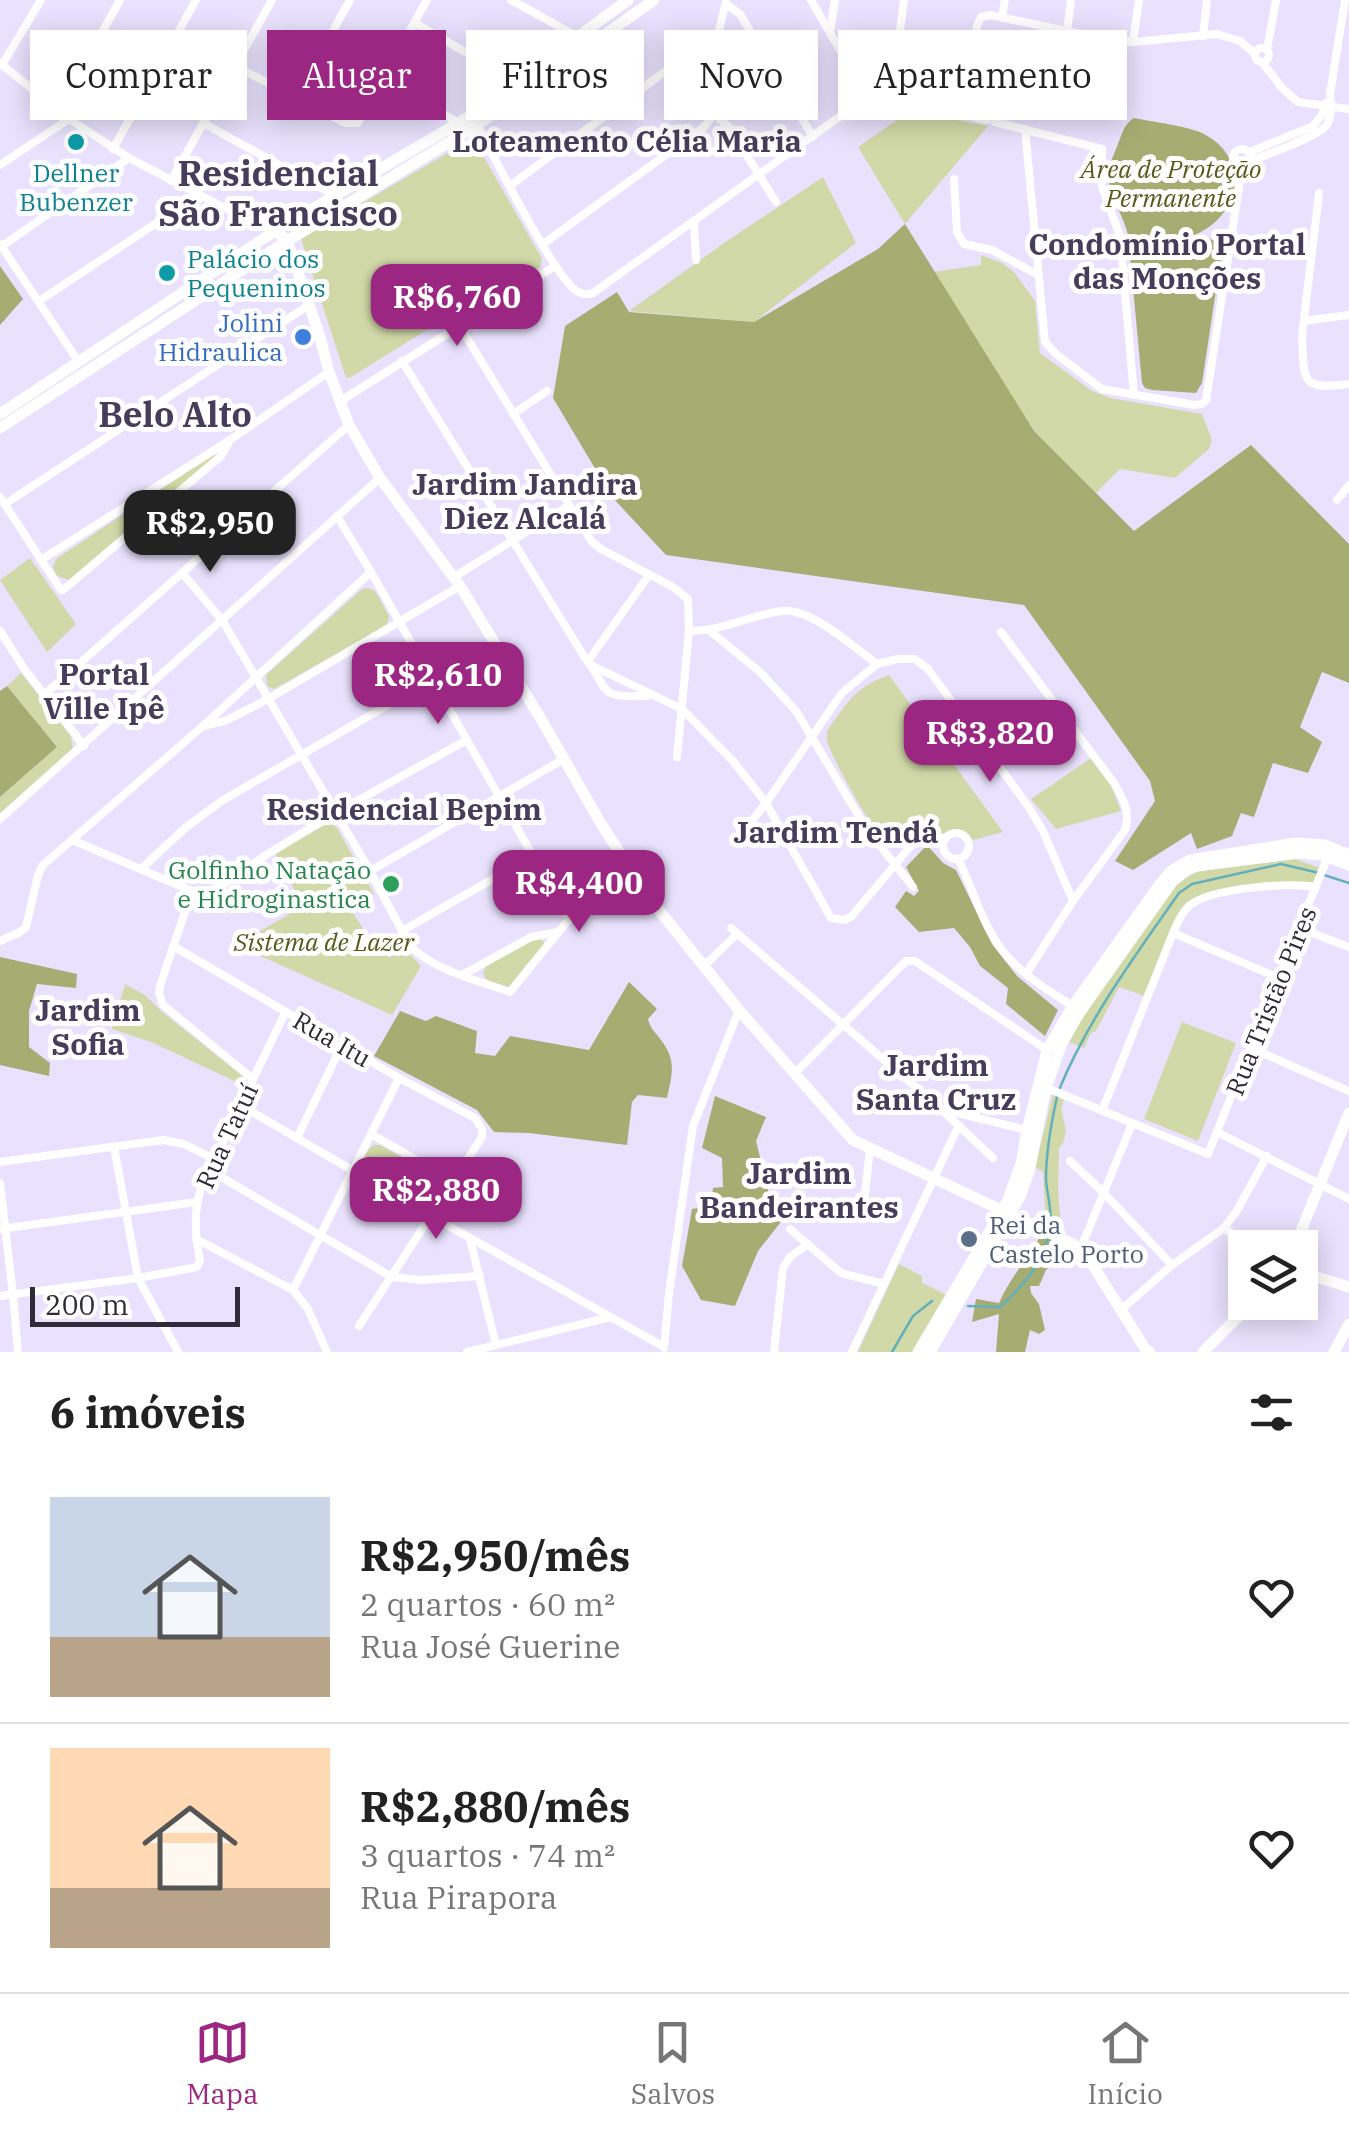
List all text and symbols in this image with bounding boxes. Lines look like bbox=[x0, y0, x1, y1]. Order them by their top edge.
chip: Comprar bbox=[30, 30, 247, 120]
chip: Alugar bbox=[267, 30, 446, 120]
chip: Filtros bbox=[466, 30, 644, 120]
chip: Novo bbox=[664, 30, 818, 120]
chip: Apartamento bbox=[838, 30, 1127, 120]
district label: Loteamento Célia Maria bbox=[452, 121, 802, 160]
marker: Dellner Bubenzer bbox=[65, 131, 87, 153]
district label: Residencial São Francisco bbox=[158, 150, 398, 236]
park label: Área de Proteção Permanente bbox=[1079, 152, 1261, 214]
place label: Dellner Bubenzer bbox=[19, 156, 133, 218]
district label: Condomínio Portal das Monções bbox=[1028, 224, 1306, 297]
place label: Palácio dos Pequeninos bbox=[187, 242, 326, 304]
marker: Palácio dos Pequeninos bbox=[156, 262, 178, 284]
pin: R$6,760 bbox=[365, 264, 549, 349]
text: R$6,760 bbox=[393, 275, 521, 317]
place label: Jolini Hidraulica bbox=[158, 306, 283, 368]
marker: Jolini Hidraulica bbox=[292, 326, 314, 348]
district label: Belo Alto bbox=[98, 391, 252, 437]
district label: Jardim Jandira Diez Alcalá bbox=[412, 464, 638, 537]
pin: R$2,950 bbox=[118, 490, 302, 575]
text: R$2,950 bbox=[146, 501, 274, 543]
pin: R$2,610 bbox=[346, 642, 530, 727]
text: R$2,610 bbox=[374, 653, 502, 695]
district label: Portal Ville Ipê bbox=[43, 654, 165, 727]
pin: R$3,820 bbox=[898, 700, 1082, 785]
text: R$3,820 bbox=[926, 711, 1054, 753]
district label: Residencial Bepim bbox=[266, 789, 542, 828]
district label: Jardim Tendá bbox=[733, 812, 939, 851]
pin: R$4,400 bbox=[487, 850, 671, 935]
place label: Golfinho Natação e Hidroginastica bbox=[168, 853, 371, 915]
text: R$4,400 bbox=[515, 861, 643, 903]
marker: Golfinho Natação e Hidroginastica bbox=[380, 873, 402, 895]
street label: Rua Tristão Pires bbox=[1218, 901, 1323, 1100]
park label: Sistema de Lazer bbox=[233, 925, 415, 958]
district label: Jardim Sofia bbox=[35, 990, 141, 1063]
street label: Rua Itu bbox=[287, 1003, 377, 1074]
district label: Jardim Santa Cruz bbox=[856, 1045, 1016, 1118]
street label: Rua Tatuí bbox=[188, 1078, 265, 1194]
district label: Jardim Bandeirantes bbox=[699, 1153, 899, 1226]
pin: R$2,880 bbox=[344, 1157, 528, 1242]
text: R$2,880 bbox=[372, 1168, 500, 1210]
place label: Rei da Castelo Porto bbox=[989, 1208, 1144, 1270]
marker: Rei da Castelo Porto bbox=[958, 1228, 980, 1250]
map controls bbox=[1228, 1230, 1318, 1320]
button: layers bbox=[1228, 1230, 1318, 1320]
scale bar bbox=[30, 1282, 240, 1326]
text: 200 m bbox=[45, 1286, 129, 1323]
text: 6 imóveis bbox=[50, 1385, 246, 1440]
icon: filters bbox=[1244, 1385, 1299, 1440]
text: R$2,950/mês bbox=[360, 1528, 630, 1583]
icon: home bbox=[130, 1537, 250, 1657]
icon: heart bbox=[1244, 1570, 1299, 1625]
text: 2 quartos · 60 m² bbox=[360, 1583, 615, 1625]
text: Rua José Guerine bbox=[360, 1625, 620, 1667]
text: R$2,880/mês bbox=[360, 1779, 630, 1834]
icon: home bbox=[130, 1788, 250, 1908]
icon: heart bbox=[1244, 1821, 1299, 1876]
text: 3 quartos · 74 m² bbox=[360, 1834, 615, 1876]
text: Rua Pirapora bbox=[360, 1876, 557, 1918]
tab: Mapa bbox=[186, 2015, 259, 2112]
tab: Salvos bbox=[631, 2015, 715, 2112]
tab: Início bbox=[1087, 2015, 1163, 2112]

